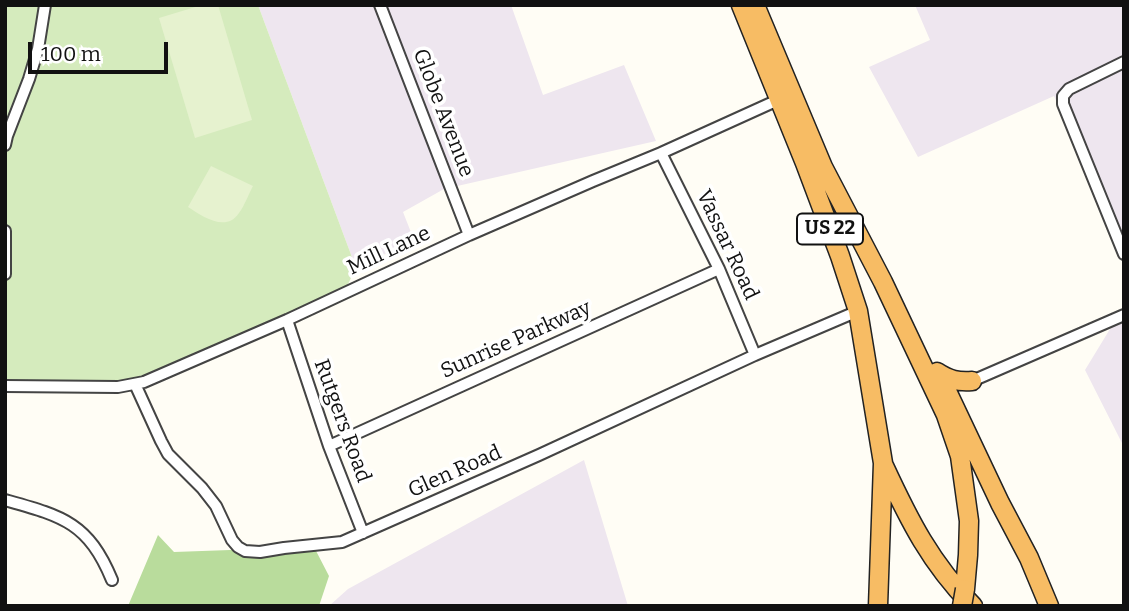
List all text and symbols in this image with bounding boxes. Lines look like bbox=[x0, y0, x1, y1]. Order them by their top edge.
scale bar bbox=[32, 28, 172, 72]
text: 100 m bbox=[41, 41, 101, 67]
street label: Globe Avenue bbox=[407, 45, 479, 181]
street label: Vassar Road bbox=[690, 186, 764, 304]
road number: US 22 bbox=[797, 214, 863, 244]
street label: Mill Lane bbox=[343, 221, 435, 281]
street label: Sunrise Parkway bbox=[437, 296, 595, 384]
street label: Rutgers Road bbox=[308, 356, 376, 486]
street label: Glen Road bbox=[404, 440, 506, 504]

